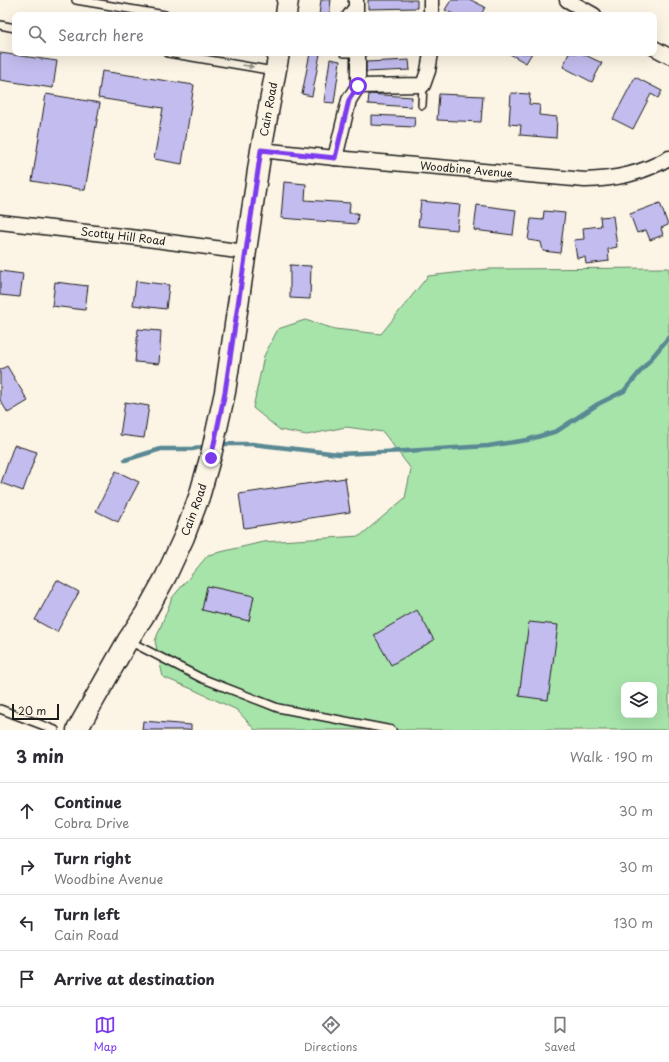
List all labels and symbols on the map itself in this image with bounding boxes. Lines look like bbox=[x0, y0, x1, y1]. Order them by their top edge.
one-way arrow bbox=[242, 63, 254, 69]
route start bbox=[349, 77, 367, 95]
street label: Cain Road bbox=[255, 81, 281, 138]
street label: Woodbine Avenue bbox=[419, 157, 513, 182]
street label: Scotty Hill Road bbox=[80, 222, 167, 249]
route end bbox=[202, 449, 220, 467]
street label: Cain Road bbox=[176, 481, 211, 538]
scale bar bbox=[12, 702, 59, 721]

